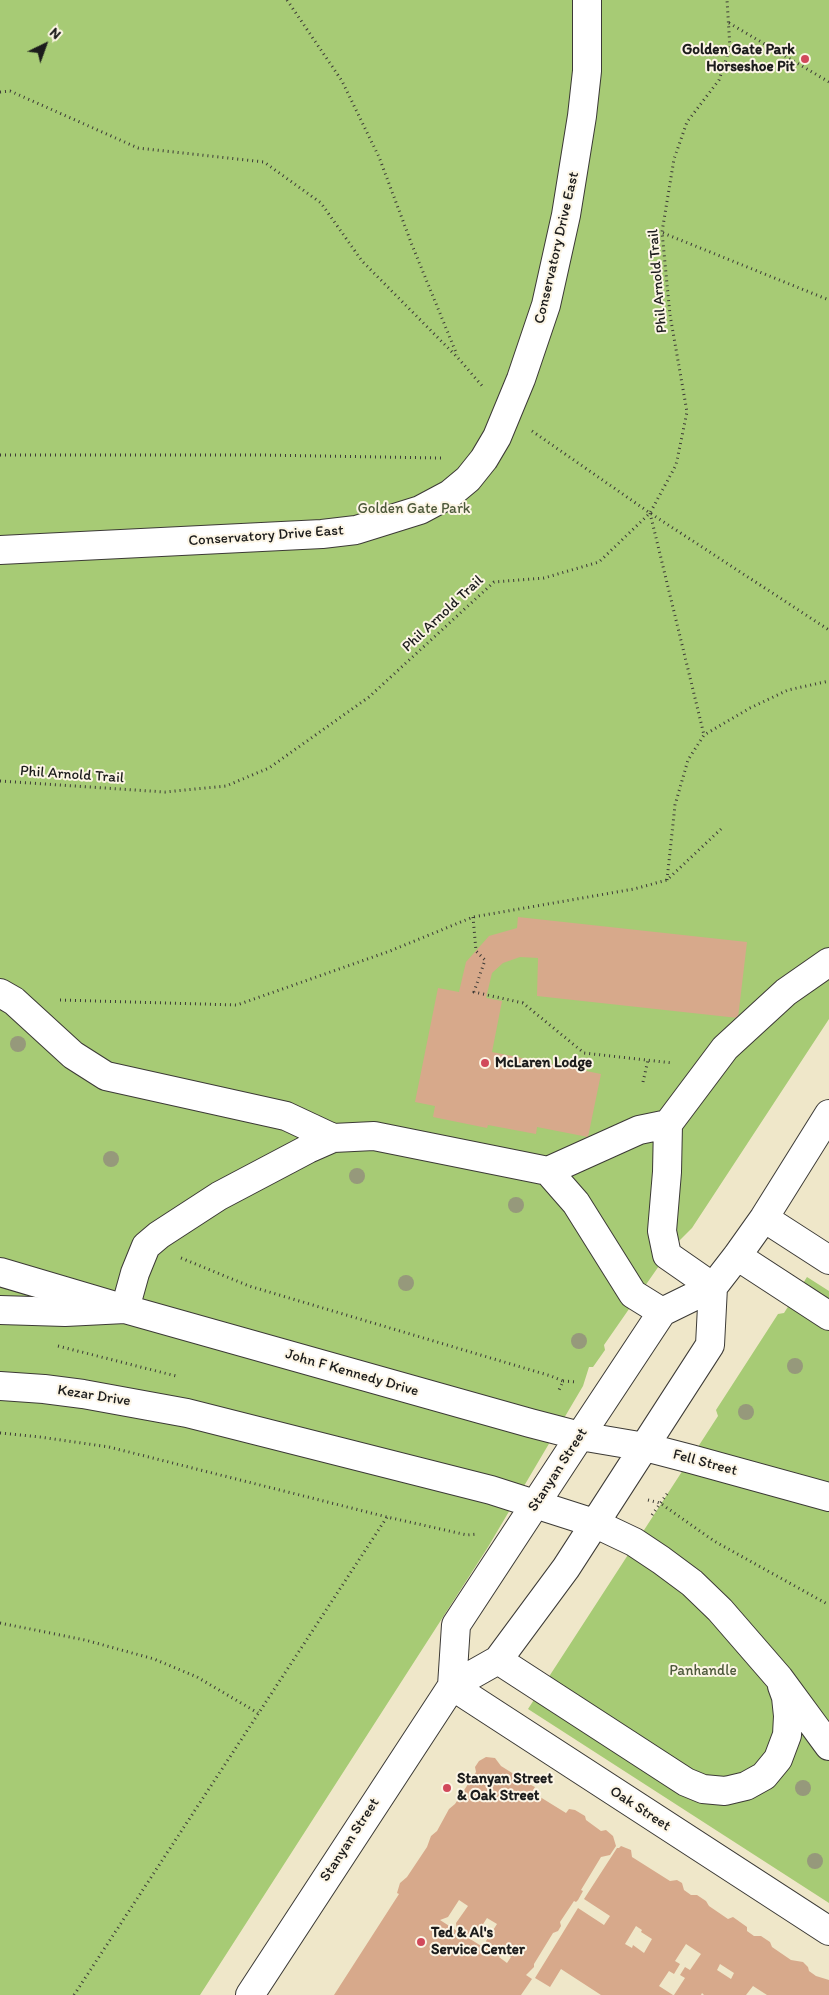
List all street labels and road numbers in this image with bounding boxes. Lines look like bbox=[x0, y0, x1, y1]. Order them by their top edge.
street label: Conservatory Drive East bbox=[531, 170, 583, 326]
street label: Phil Arnold Trail bbox=[644, 228, 672, 334]
street label: Conservatory Drive East bbox=[188, 522, 344, 550]
street label: Phil Arnold Trail bbox=[399, 572, 487, 656]
street label: Phil Arnold Trail bbox=[19, 762, 125, 788]
street label: John F Kennedy Drive bbox=[283, 1345, 421, 1401]
street label: Kezar Drive bbox=[56, 1381, 132, 1411]
street label: Stanyan Street bbox=[524, 1425, 592, 1515]
street label: Fell Street bbox=[671, 1446, 739, 1480]
street label: Oak Street bbox=[606, 1783, 674, 1835]
street label: Stanyan Street bbox=[316, 1795, 384, 1885]

